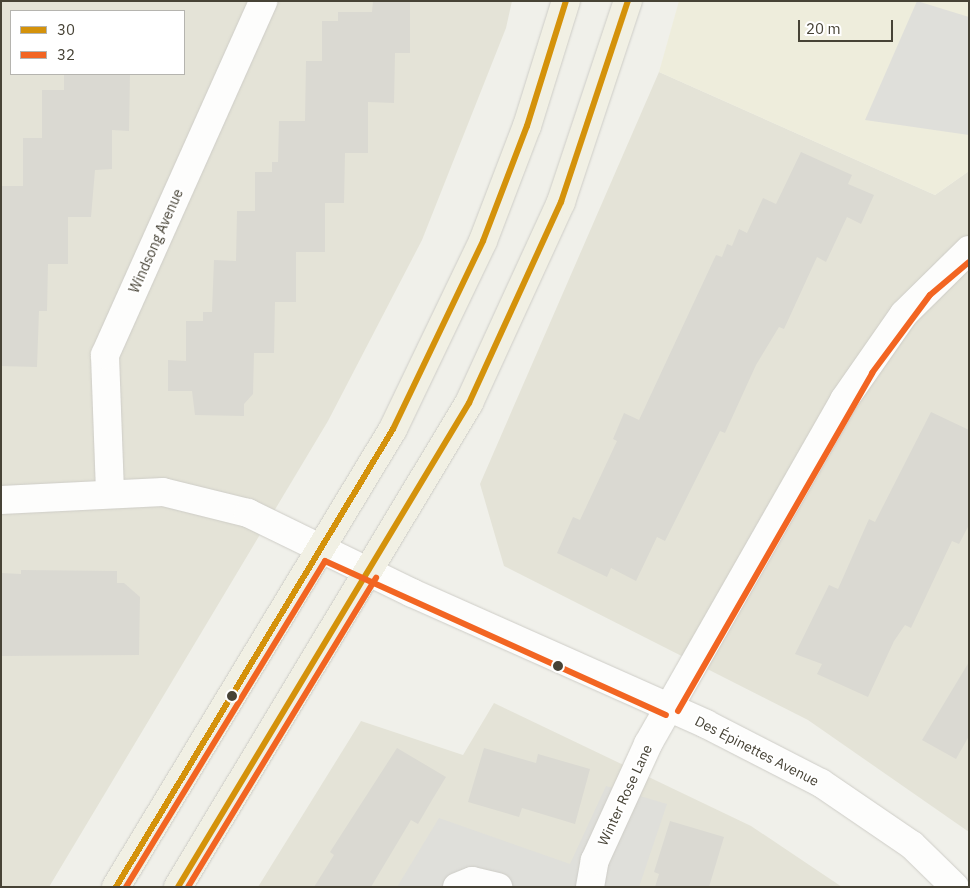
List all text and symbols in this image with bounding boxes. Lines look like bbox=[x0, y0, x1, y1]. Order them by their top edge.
legend bbox=[10, 10, 185, 75]
scale bar bbox=[800, 10, 895, 42]
text: 20 m bbox=[806, 19, 841, 38]
text: 30 bbox=[57, 20, 75, 39]
text: 32 bbox=[57, 45, 75, 64]
street label: Windsong Avenue bbox=[126, 186, 186, 296]
unlabelled marker bbox=[553, 661, 563, 671]
unlabelled marker bbox=[227, 691, 237, 701]
street label: Des Épinettes Avenue bbox=[692, 712, 822, 790]
street label: Winter Rose Lane bbox=[594, 742, 656, 848]

